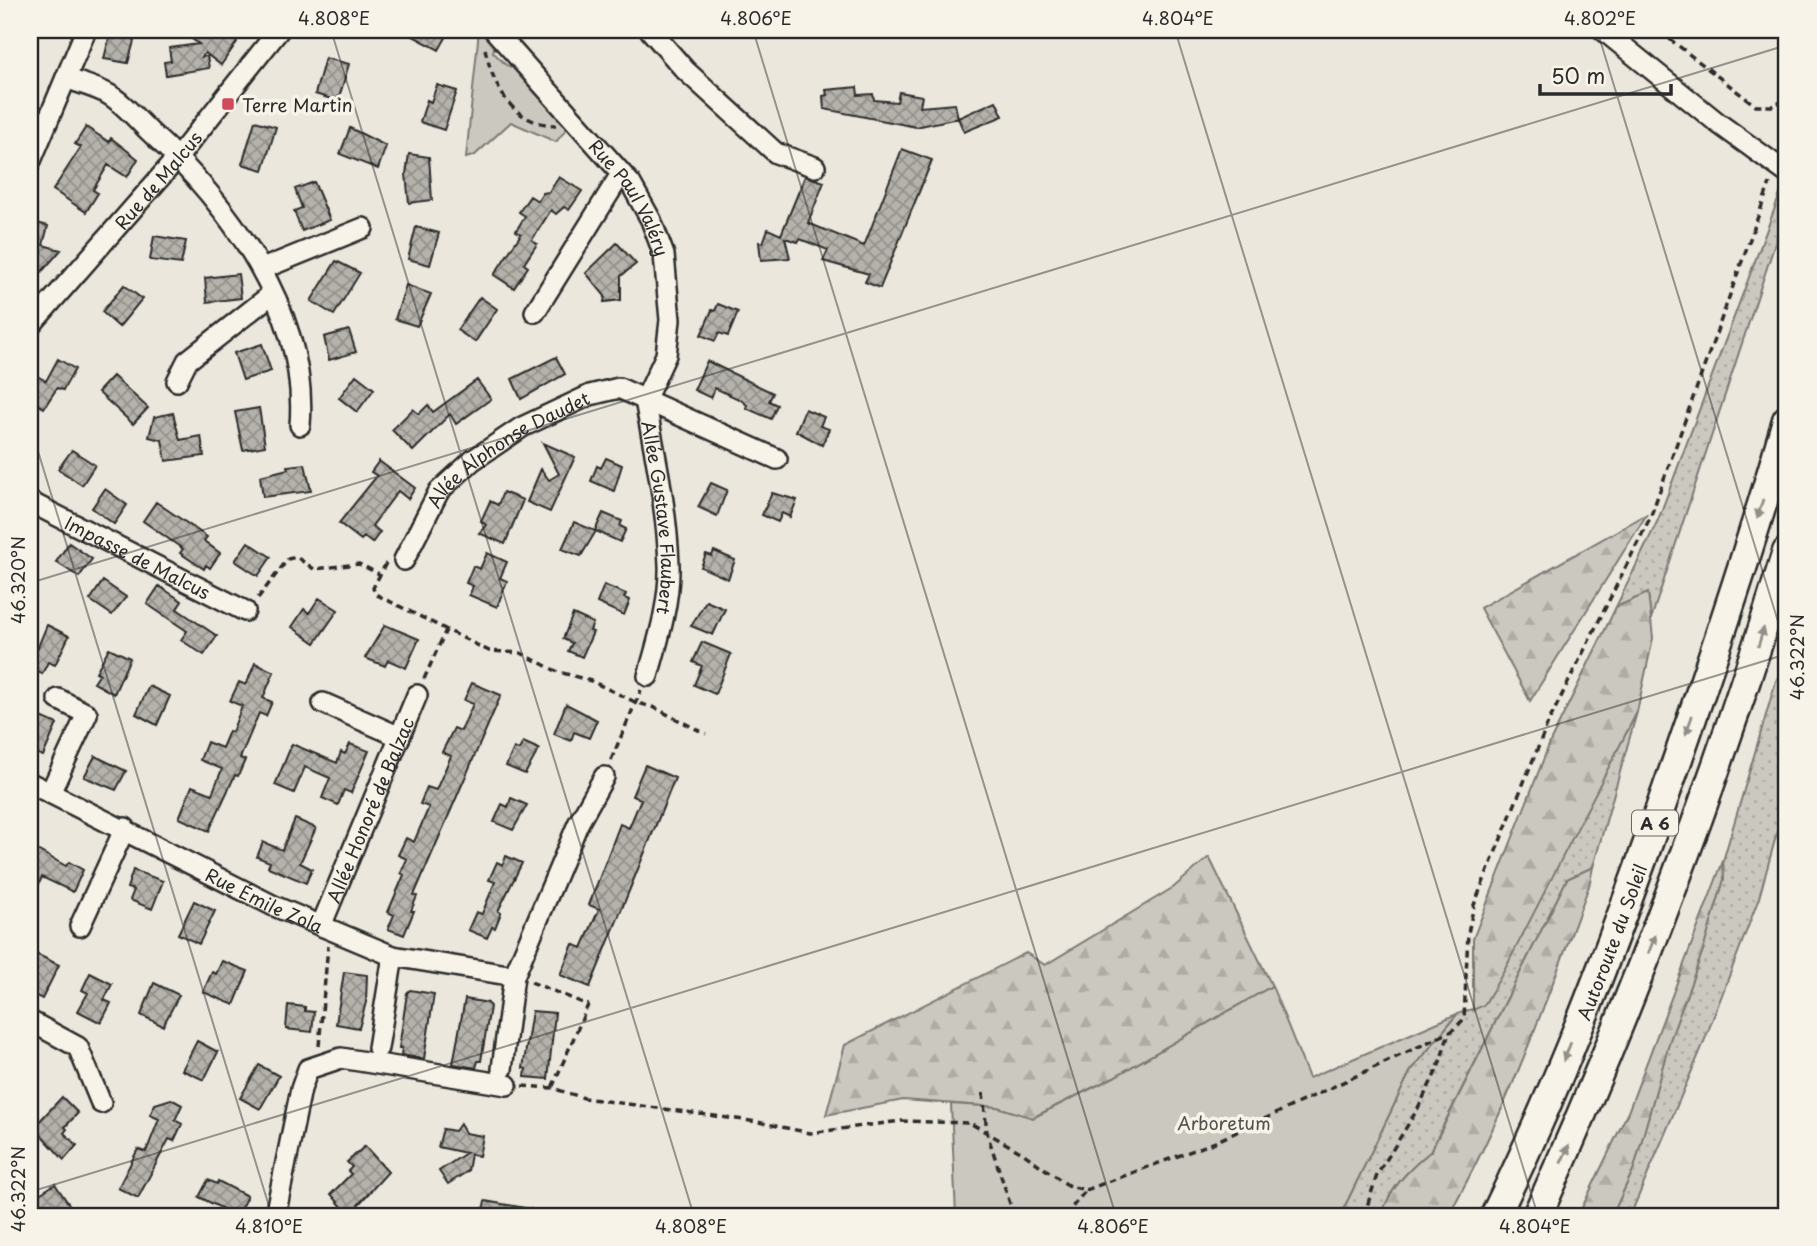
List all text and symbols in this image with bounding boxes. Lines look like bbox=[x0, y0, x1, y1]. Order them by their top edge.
text: 4.808°E bbox=[298, 4, 370, 31]
text: 4.806°E bbox=[720, 4, 792, 31]
text: 4.804°E bbox=[1142, 4, 1214, 31]
text: 4.802°E bbox=[1564, 4, 1636, 31]
scale bar bbox=[1540, 52, 1672, 96]
text: 50 m bbox=[1551, 59, 1605, 91]
place label: Terre Martin bbox=[242, 91, 353, 118]
marker: Terre Martin bbox=[220, 96, 236, 112]
street label: Rue de Malcus bbox=[108, 125, 207, 235]
street label: Rue Paul Valéry bbox=[583, 133, 677, 260]
street label: Allée Alphonse Daudet bbox=[419, 384, 594, 512]
street label: Allée Gustave Flaubert bbox=[636, 418, 683, 617]
one-way arrow bbox=[1755, 498, 1765, 519]
street label: Impasse de Malcus bbox=[61, 509, 215, 605]
text: 46.320°N bbox=[4, 536, 31, 624]
text: 46.322°N bbox=[1783, 614, 1810, 700]
one-way arrow bbox=[1756, 627, 1767, 648]
street label: Allée Honoré de Balzac bbox=[319, 713, 420, 907]
one-way arrow bbox=[1683, 714, 1694, 735]
road number: A 6 bbox=[1632, 810, 1678, 836]
street label: Rue Émile Zola bbox=[201, 860, 327, 939]
street label: Autoroute du Soleil bbox=[1569, 860, 1653, 1024]
one-way arrow bbox=[1647, 934, 1658, 955]
one-way arrow bbox=[1561, 1042, 1572, 1063]
park label: Arboretum bbox=[1177, 1109, 1271, 1136]
one-way arrow bbox=[1559, 1144, 1571, 1164]
text: 46.322°N bbox=[4, 1146, 31, 1232]
text: 4.810°E bbox=[235, 1212, 303, 1239]
text: 4.808°E bbox=[655, 1212, 727, 1239]
text: 4.806°E bbox=[1077, 1212, 1149, 1239]
text: 4.804°E bbox=[1499, 1212, 1571, 1239]

